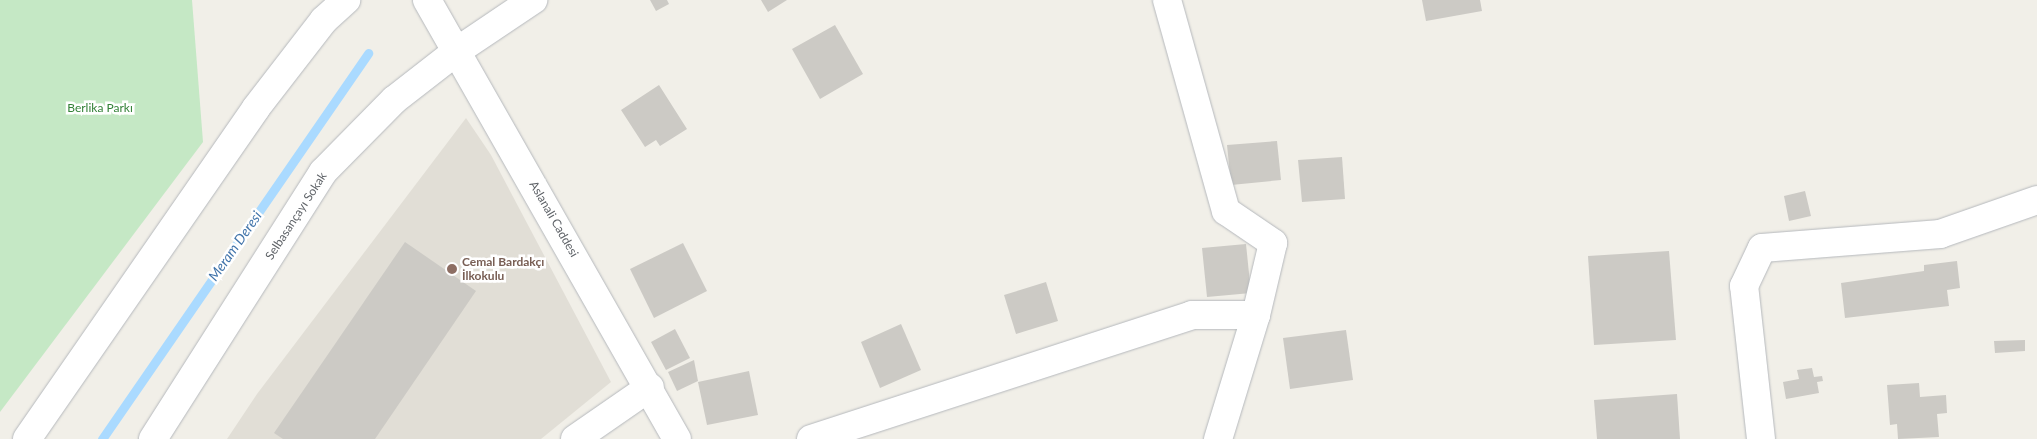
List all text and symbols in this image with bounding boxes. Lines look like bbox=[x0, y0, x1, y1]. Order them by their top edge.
park label: Berlika Parkı bbox=[67, 101, 133, 115]
street label: Selbasançayı Sokak bbox=[262, 170, 330, 262]
street label: Aslanali Caddesi bbox=[526, 178, 582, 260]
water label: Meram Deresi bbox=[205, 208, 265, 284]
place label: Cemal Bardakçı İlkokulu bbox=[462, 255, 544, 283]
marker: Cemal Bardakçı İlkokulu bbox=[446, 263, 458, 275]

